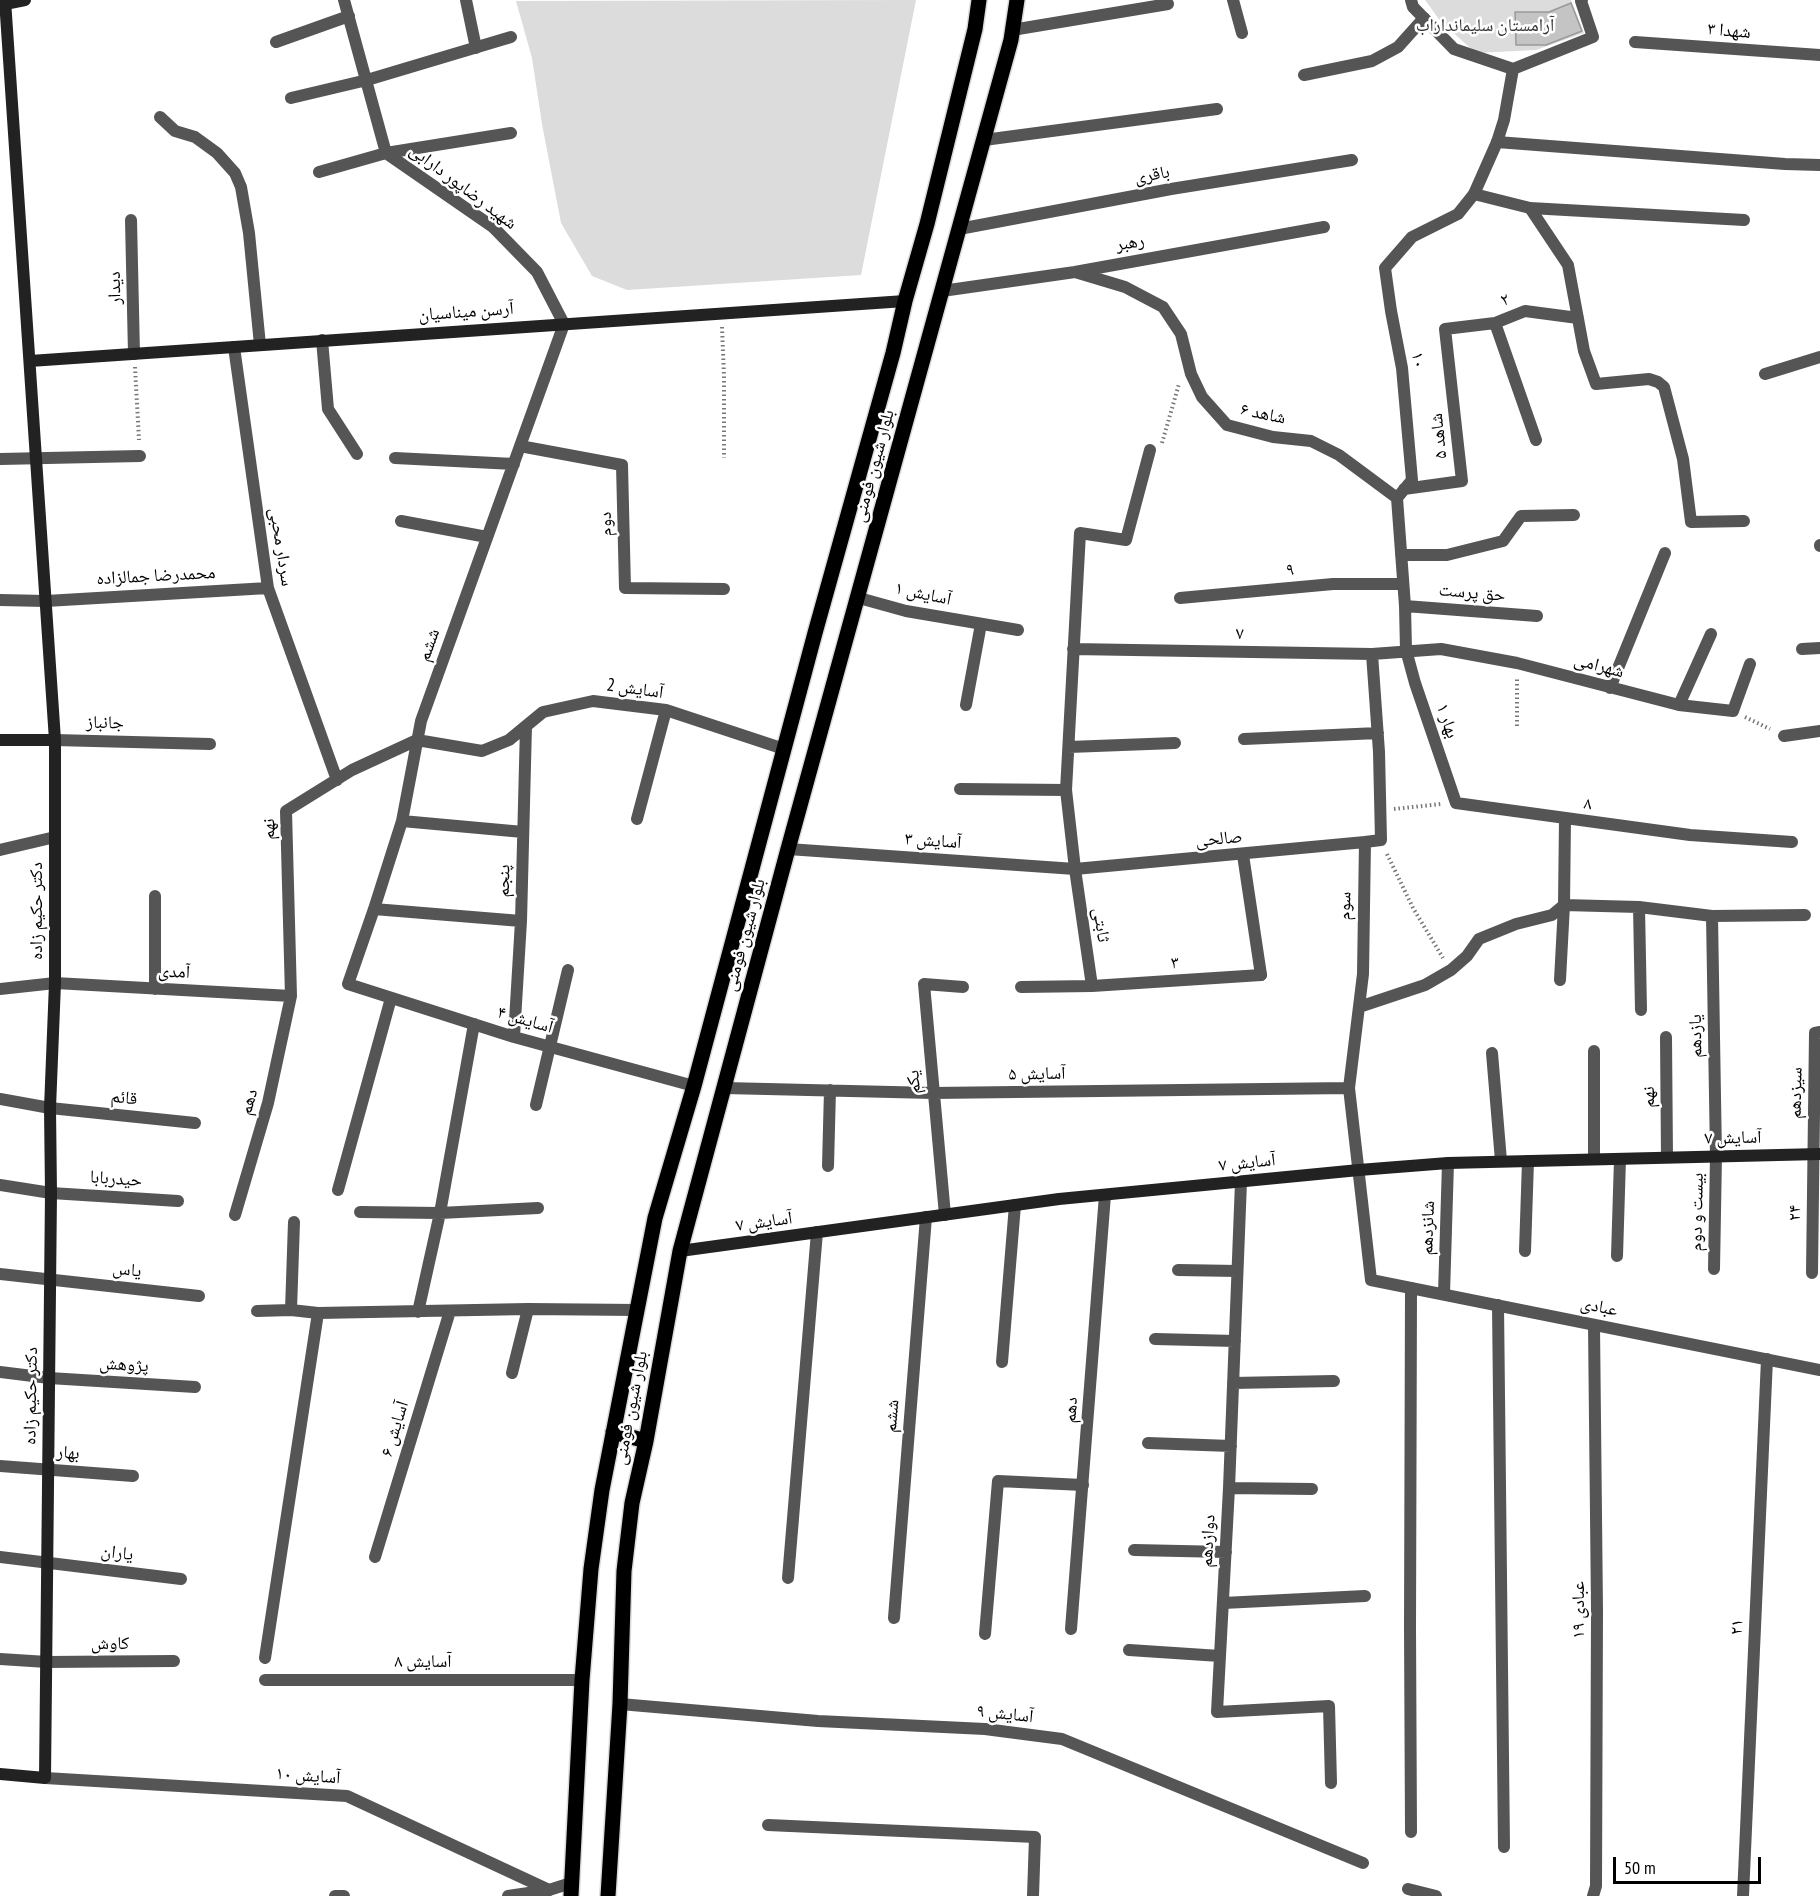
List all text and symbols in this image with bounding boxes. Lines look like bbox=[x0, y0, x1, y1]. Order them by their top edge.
park label: آرامستان سلیمانداراب bbox=[1416, 15, 1554, 37]
street label: شهدا ۳ bbox=[1706, 18, 1752, 44]
street label: شهید رضاپور دارابی bbox=[405, 140, 521, 234]
street label: باقری bbox=[1133, 161, 1171, 189]
street label: رهبر bbox=[1114, 230, 1146, 256]
street label: دیدار bbox=[104, 271, 126, 305]
street label: ۲ bbox=[1497, 288, 1513, 312]
street label: آرسن میناسیان bbox=[418, 298, 514, 326]
street label: ۱۰ bbox=[1406, 350, 1430, 370]
street label: شاهد ۶ bbox=[1238, 399, 1288, 429]
street label: بلوار شیون فومنی bbox=[849, 407, 899, 525]
street label: شاهد ۵ bbox=[1426, 412, 1452, 460]
street label: سردار محبی bbox=[264, 506, 298, 588]
street label: دوم bbox=[595, 511, 617, 537]
street label: ۹ bbox=[1285, 559, 1295, 581]
street label: محمدرضا جمالزاده bbox=[96, 562, 216, 590]
street label: آسایش ۱ bbox=[893, 578, 953, 610]
street label: حق پرست bbox=[1438, 579, 1506, 607]
street label: ۷ bbox=[1236, 623, 1244, 645]
street label: ششم bbox=[413, 626, 445, 664]
street label: شهرامی bbox=[1572, 649, 1626, 683]
street label: آسایش 2 bbox=[605, 674, 665, 704]
street label: بهار ۱ bbox=[1431, 701, 1463, 741]
street label: جانباز bbox=[86, 712, 124, 734]
street label: ۸ bbox=[1583, 793, 1593, 815]
street label: نهم bbox=[258, 818, 280, 840]
street label: صالحی bbox=[1195, 826, 1243, 852]
street label: آسایش ۳ bbox=[904, 828, 962, 854]
street label: دکتر حکیم زاده bbox=[26, 862, 48, 960]
street label: پنجم bbox=[493, 864, 515, 898]
street label: بلوار شیون فومنی bbox=[720, 876, 770, 994]
street label: سوم bbox=[1334, 891, 1356, 921]
street label: ثابتی bbox=[1088, 906, 1114, 944]
street label: ۳ bbox=[1170, 952, 1180, 974]
street label: آمدی bbox=[157, 960, 191, 984]
street label: آسایش ۴ bbox=[495, 1002, 555, 1038]
street label: یازدهم bbox=[1685, 1014, 1707, 1058]
street label: آسایش ۵ bbox=[1008, 1063, 1066, 1085]
street label: سیزدهم bbox=[1785, 1067, 1807, 1119]
street label: یکم bbox=[902, 1069, 926, 1095]
street label: قائم bbox=[110, 1086, 138, 1110]
street label: نهم bbox=[1638, 1086, 1660, 1108]
street label: دهم bbox=[235, 1087, 263, 1117]
street label: آسایش ۷ bbox=[1704, 1127, 1762, 1149]
street label: آسایش ۷ bbox=[1217, 1149, 1277, 1177]
street label: حیدربابا bbox=[89, 1166, 143, 1192]
street label: بیست و دوم bbox=[1686, 1172, 1708, 1252]
street label: شانزدهم bbox=[1416, 1200, 1440, 1256]
street label: ۲۴ bbox=[1784, 1205, 1806, 1221]
street label: آسایش ۷ bbox=[734, 1207, 794, 1237]
street label: یاس bbox=[111, 1258, 143, 1282]
street label: عبادی bbox=[1579, 1293, 1619, 1321]
street label: دکتر حکیم زاده bbox=[19, 1347, 43, 1445]
street label: بلوار شیون فومنی bbox=[609, 1349, 653, 1467]
street label: پژوهش bbox=[99, 1353, 149, 1377]
street label: دهم bbox=[1059, 1396, 1083, 1424]
street label: ششم bbox=[880, 1398, 904, 1434]
street label: آسایش ۶ bbox=[376, 1399, 414, 1459]
street label: بهار bbox=[56, 1441, 80, 1465]
street label: دوازدهم bbox=[1196, 1514, 1220, 1568]
street label: یاران bbox=[100, 1540, 134, 1566]
street label: عبادی ۱۹ bbox=[1568, 1581, 1590, 1639]
street label: ۲۱ bbox=[1726, 1619, 1748, 1635]
street label: کاوش bbox=[91, 1633, 129, 1655]
street label: آسایش ۸ bbox=[394, 1651, 452, 1673]
street label: آسایش ۹ bbox=[975, 1700, 1035, 1728]
street label: آسایش ‍۱۰ bbox=[275, 1763, 341, 1789]
scale bar bbox=[1616, 1845, 1764, 1883]
text: 50 m bbox=[1624, 1856, 1656, 1879]

